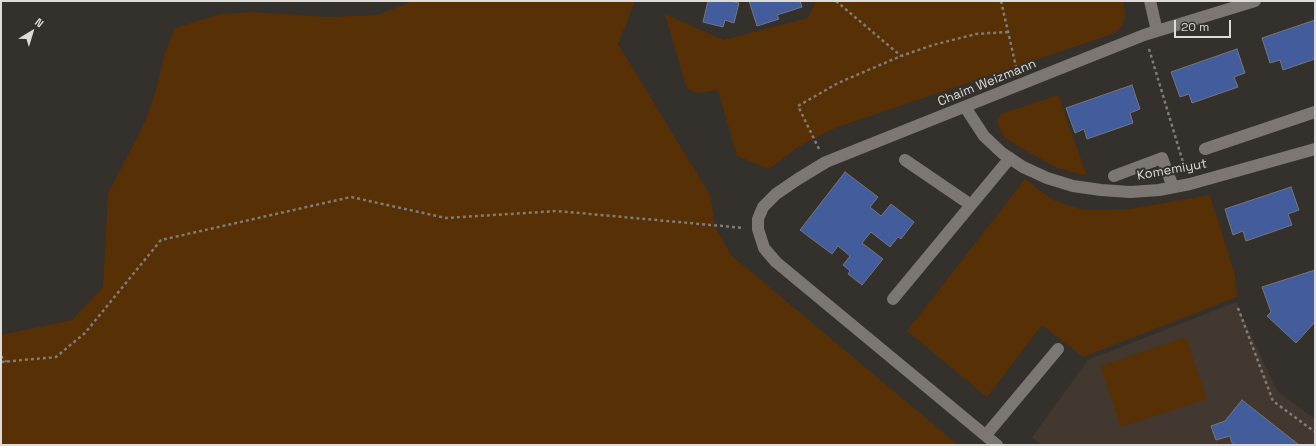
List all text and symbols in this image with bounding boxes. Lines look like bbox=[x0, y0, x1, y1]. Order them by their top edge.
north arrow bbox=[12, 12, 52, 52]
scale bar bbox=[1176, 12, 1233, 38]
text: N bbox=[32, 15, 47, 30]
text: 20 m bbox=[1181, 19, 1209, 35]
street label: Chaim Weizmann bbox=[935, 56, 1039, 110]
street label: Komemiyut bbox=[1136, 156, 1208, 184]

